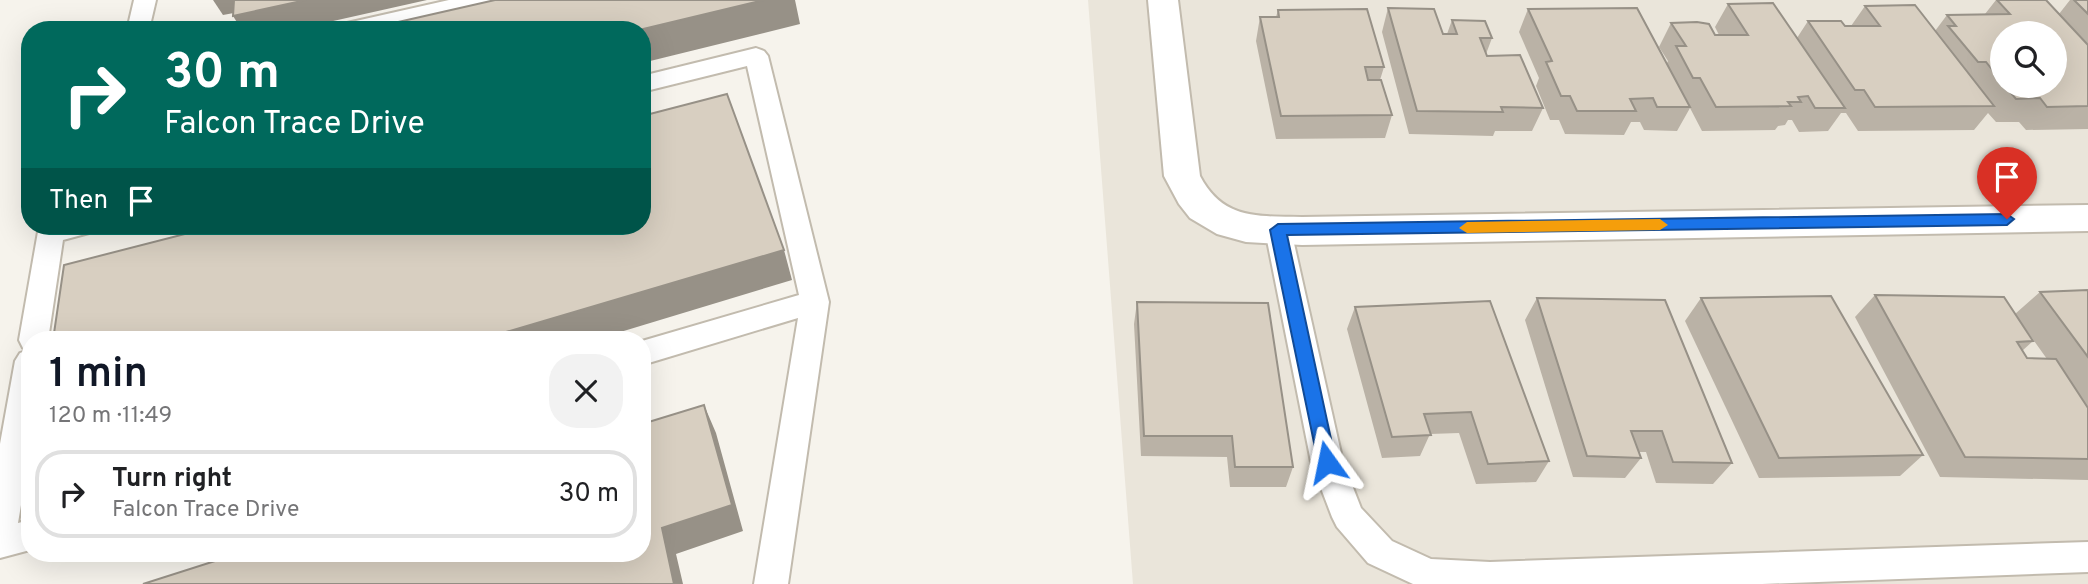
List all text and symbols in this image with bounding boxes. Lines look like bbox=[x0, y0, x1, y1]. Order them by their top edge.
map controls bbox=[1990, 21, 2067, 98]
button: search bbox=[1990, 21, 2067, 98]
text: 30 m bbox=[164, 44, 280, 106]
icon: right bbox=[49, 49, 140, 140]
text: Falcon Trace Drive bbox=[164, 105, 425, 145]
pin bbox=[1977, 147, 2037, 219]
icon: arrive bbox=[1988, 158, 2026, 196]
icon: arrive bbox=[122, 182, 160, 220]
text: Then bbox=[49, 185, 108, 218]
text: 1 min bbox=[49, 349, 148, 402]
button: close bbox=[549, 354, 623, 428]
text: 120 m · 11:49 bbox=[49, 402, 172, 431]
position arrow bbox=[1290, 425, 1364, 499]
text: Turn right bbox=[112, 463, 232, 496]
icon: right bbox=[53, 475, 91, 513]
text: 30 m bbox=[559, 478, 619, 511]
text: Falcon Trace Drive bbox=[112, 496, 299, 525]

